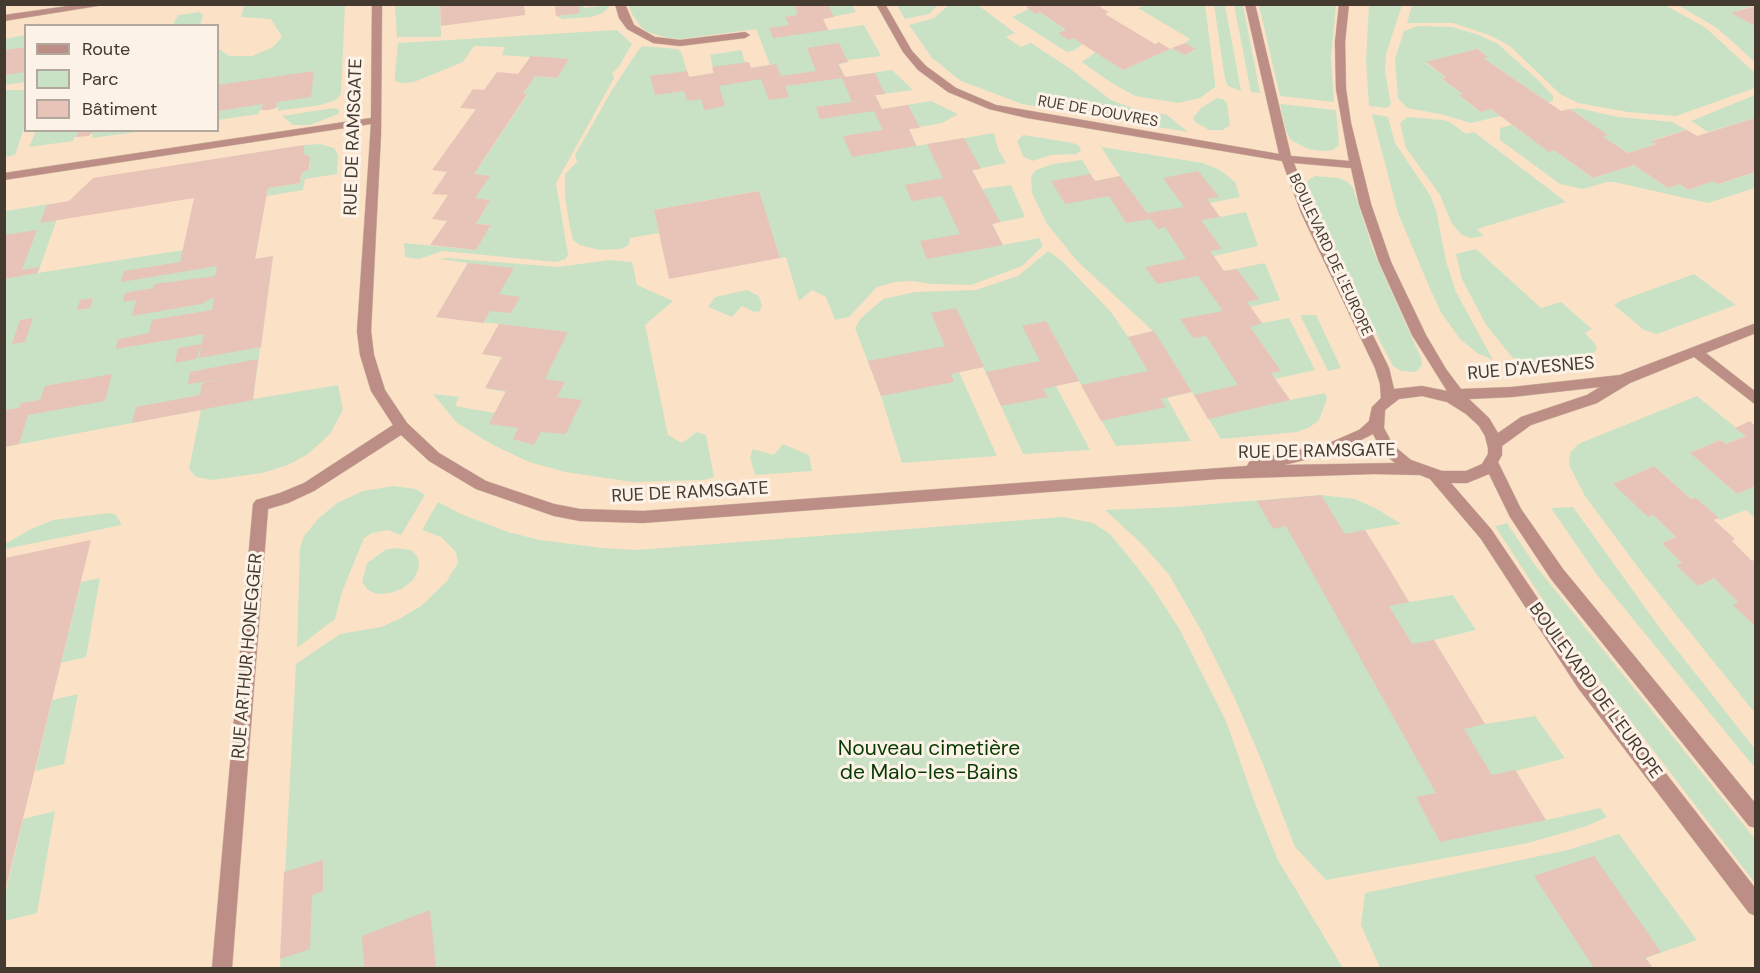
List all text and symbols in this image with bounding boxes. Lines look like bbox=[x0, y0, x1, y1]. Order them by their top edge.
legend bbox=[24, 24, 219, 132]
text: Route bbox=[82, 37, 130, 61]
street label: RUE DE RAMSGATE bbox=[340, 58, 368, 216]
text: Parc bbox=[82, 67, 118, 91]
street label: RUE DE DOUVRES bbox=[1036, 93, 1160, 131]
text: Bâtiment bbox=[82, 97, 157, 121]
street label: BOULEVARD DE L'EUROPE bbox=[1284, 171, 1376, 339]
street label: RUE D'AVESNES bbox=[1467, 353, 1595, 385]
street label: RUE DE RAMSGATE bbox=[1238, 440, 1396, 464]
street label: RUE DE RAMSGATE bbox=[611, 478, 769, 508]
street label: RUE ARTHUR HONEGGER bbox=[228, 552, 268, 760]
street label: BOULEVARD DE L'EUROPE bbox=[1524, 599, 1666, 783]
park label: Nouveau cimetière de Malo-les-Bains bbox=[838, 736, 1020, 786]

